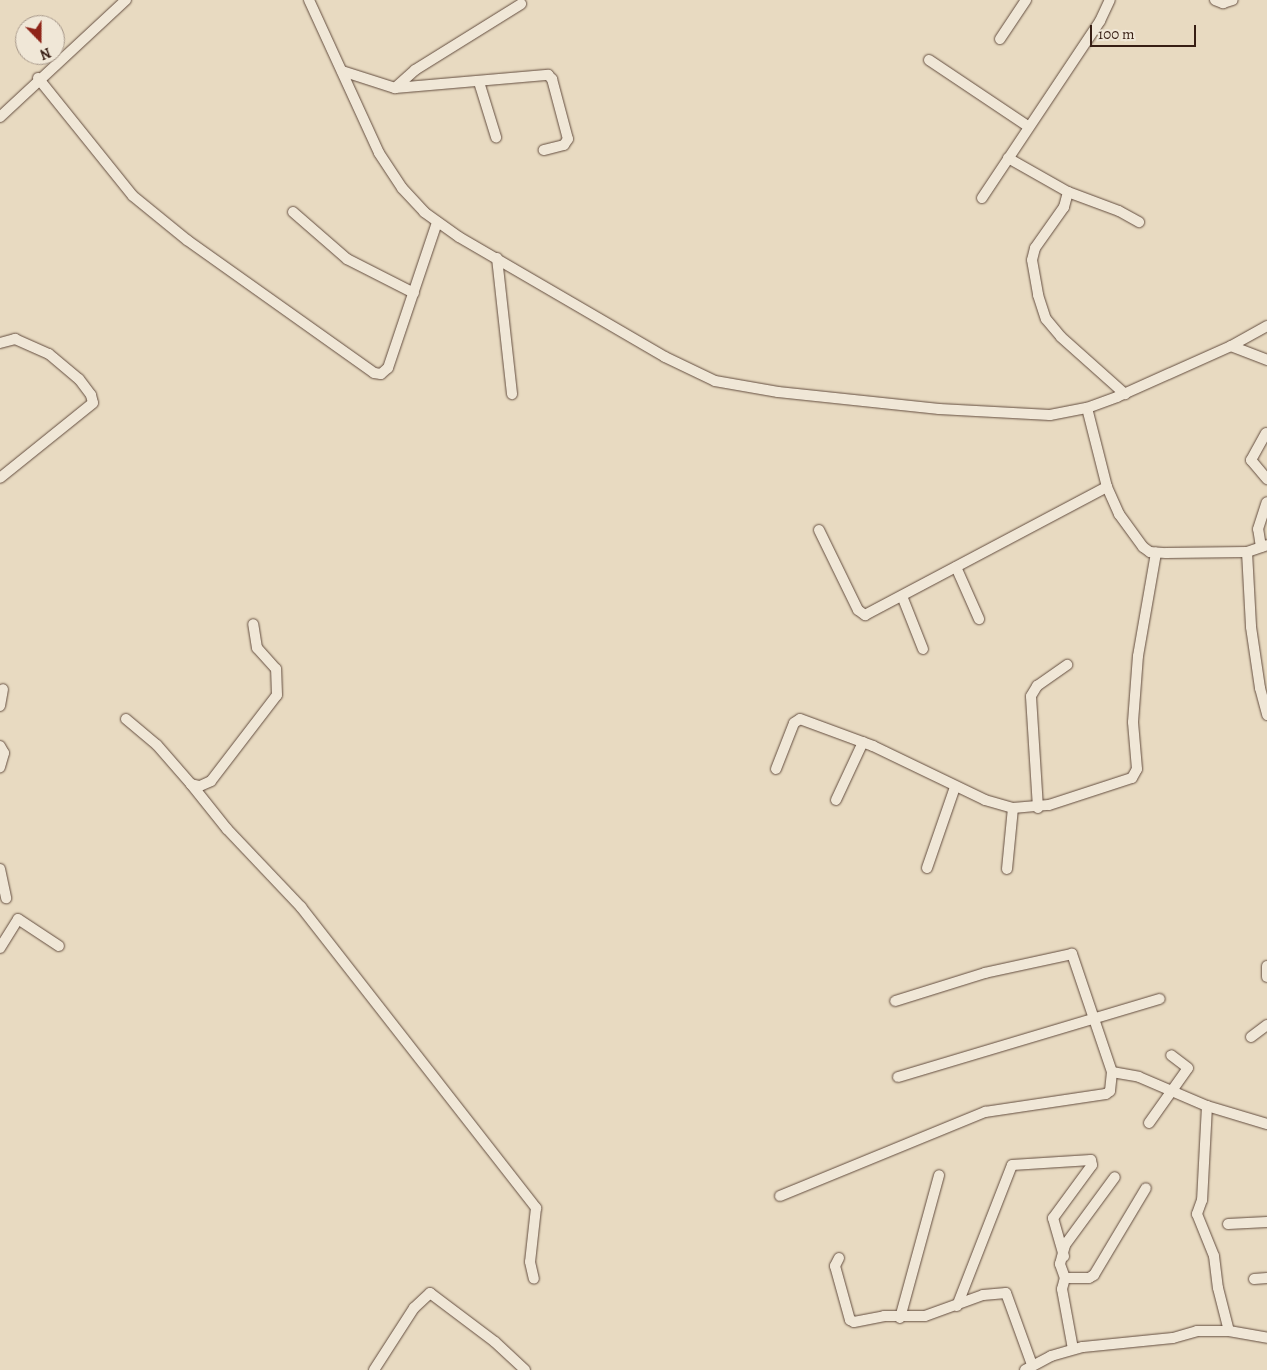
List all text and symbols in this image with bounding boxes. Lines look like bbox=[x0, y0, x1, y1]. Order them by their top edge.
north arrow bbox=[15, 15, 65, 65]
scale bar bbox=[1092, 15, 1198, 47]
text: 100 m bbox=[1098, 24, 1135, 44]
text: N bbox=[37, 43, 54, 64]

